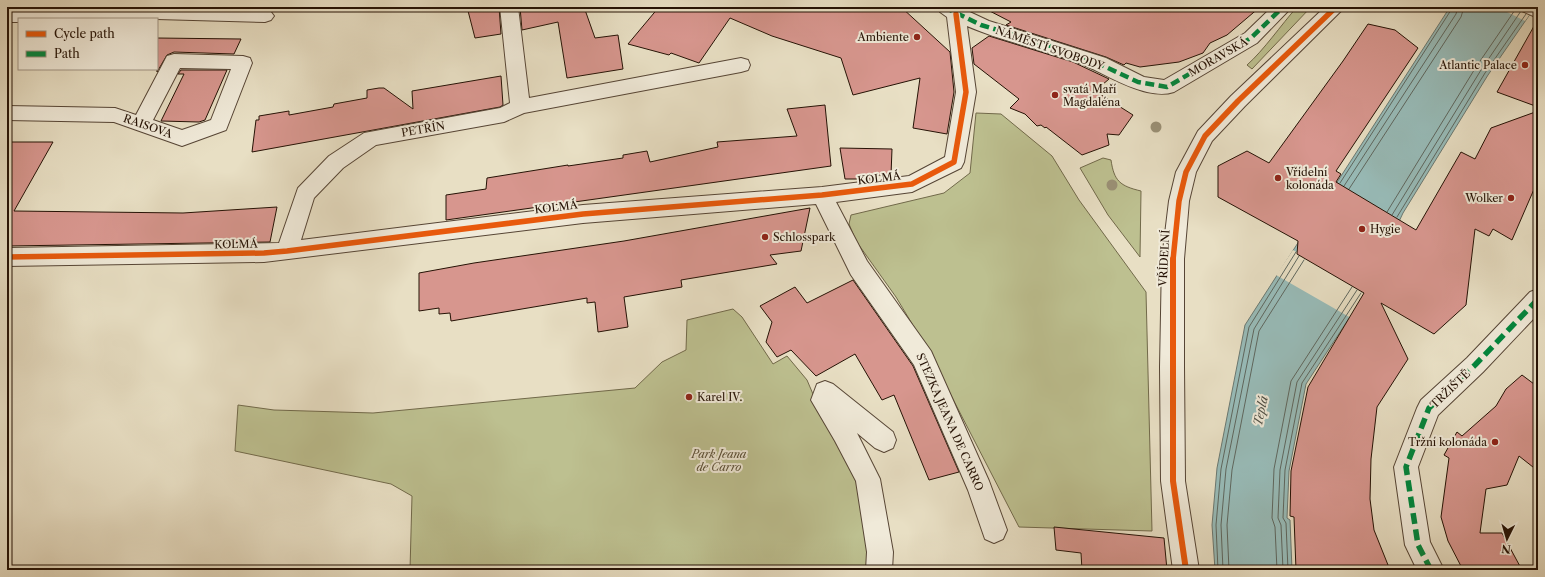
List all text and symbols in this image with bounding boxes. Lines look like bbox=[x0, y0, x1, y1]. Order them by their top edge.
legend bbox=[18, 18, 158, 70]
street label: NÁMĚSTÍ SVOBODY bbox=[994, 23, 1106, 73]
text: Cycle path bbox=[54, 26, 115, 41]
place label: Ambiente bbox=[857, 30, 909, 44]
marker: Ambiente bbox=[912, 32, 922, 42]
street label: MORAVSKÁ bbox=[1186, 34, 1251, 80]
text: Path bbox=[54, 46, 80, 61]
place label: Atlantic Palace bbox=[1438, 58, 1517, 72]
marker: Atlantic Palace bbox=[1520, 60, 1530, 70]
place label: svatá Maří Magdaléna bbox=[1063, 82, 1120, 109]
marker: svatá Maří Magdaléna bbox=[1050, 90, 1060, 100]
street label: RAISOVA bbox=[122, 111, 175, 141]
street label: PETŘÍN bbox=[400, 118, 446, 140]
place label: Vřídelní kolonáda bbox=[1285, 165, 1334, 192]
street label: KOLMÁ bbox=[857, 168, 902, 188]
marker: Vřídelní kolonáda bbox=[1273, 173, 1283, 183]
place label: Wolker bbox=[1464, 191, 1503, 205]
marker: Wolker bbox=[1506, 193, 1516, 203]
street label: KOLMÁ bbox=[534, 197, 579, 217]
place label: Hygie bbox=[1370, 222, 1400, 236]
marker: Hygie bbox=[1357, 224, 1367, 234]
street label: VŘÍDELNÍ bbox=[1155, 229, 1172, 288]
place label: Schlosspark bbox=[773, 230, 836, 244]
marker: Schlosspark bbox=[760, 232, 770, 242]
street label: KOLMÁ bbox=[214, 237, 259, 251]
street label: STEZKA JEANA DE CARRO bbox=[913, 351, 987, 493]
street label: TRŽIŠTĚ bbox=[1426, 365, 1473, 411]
place label: Karel IV. bbox=[697, 390, 742, 404]
marker: Karel IV. bbox=[684, 392, 694, 402]
water label: Teplá bbox=[1250, 395, 1271, 427]
place label: Tržní kolonáda bbox=[1408, 435, 1487, 449]
marker: Tržní kolonáda bbox=[1490, 437, 1500, 447]
park label: Park Jeana de Carro bbox=[691, 447, 747, 474]
north arrow bbox=[1487, 519, 1527, 559]
text: N bbox=[1500, 542, 1512, 556]

